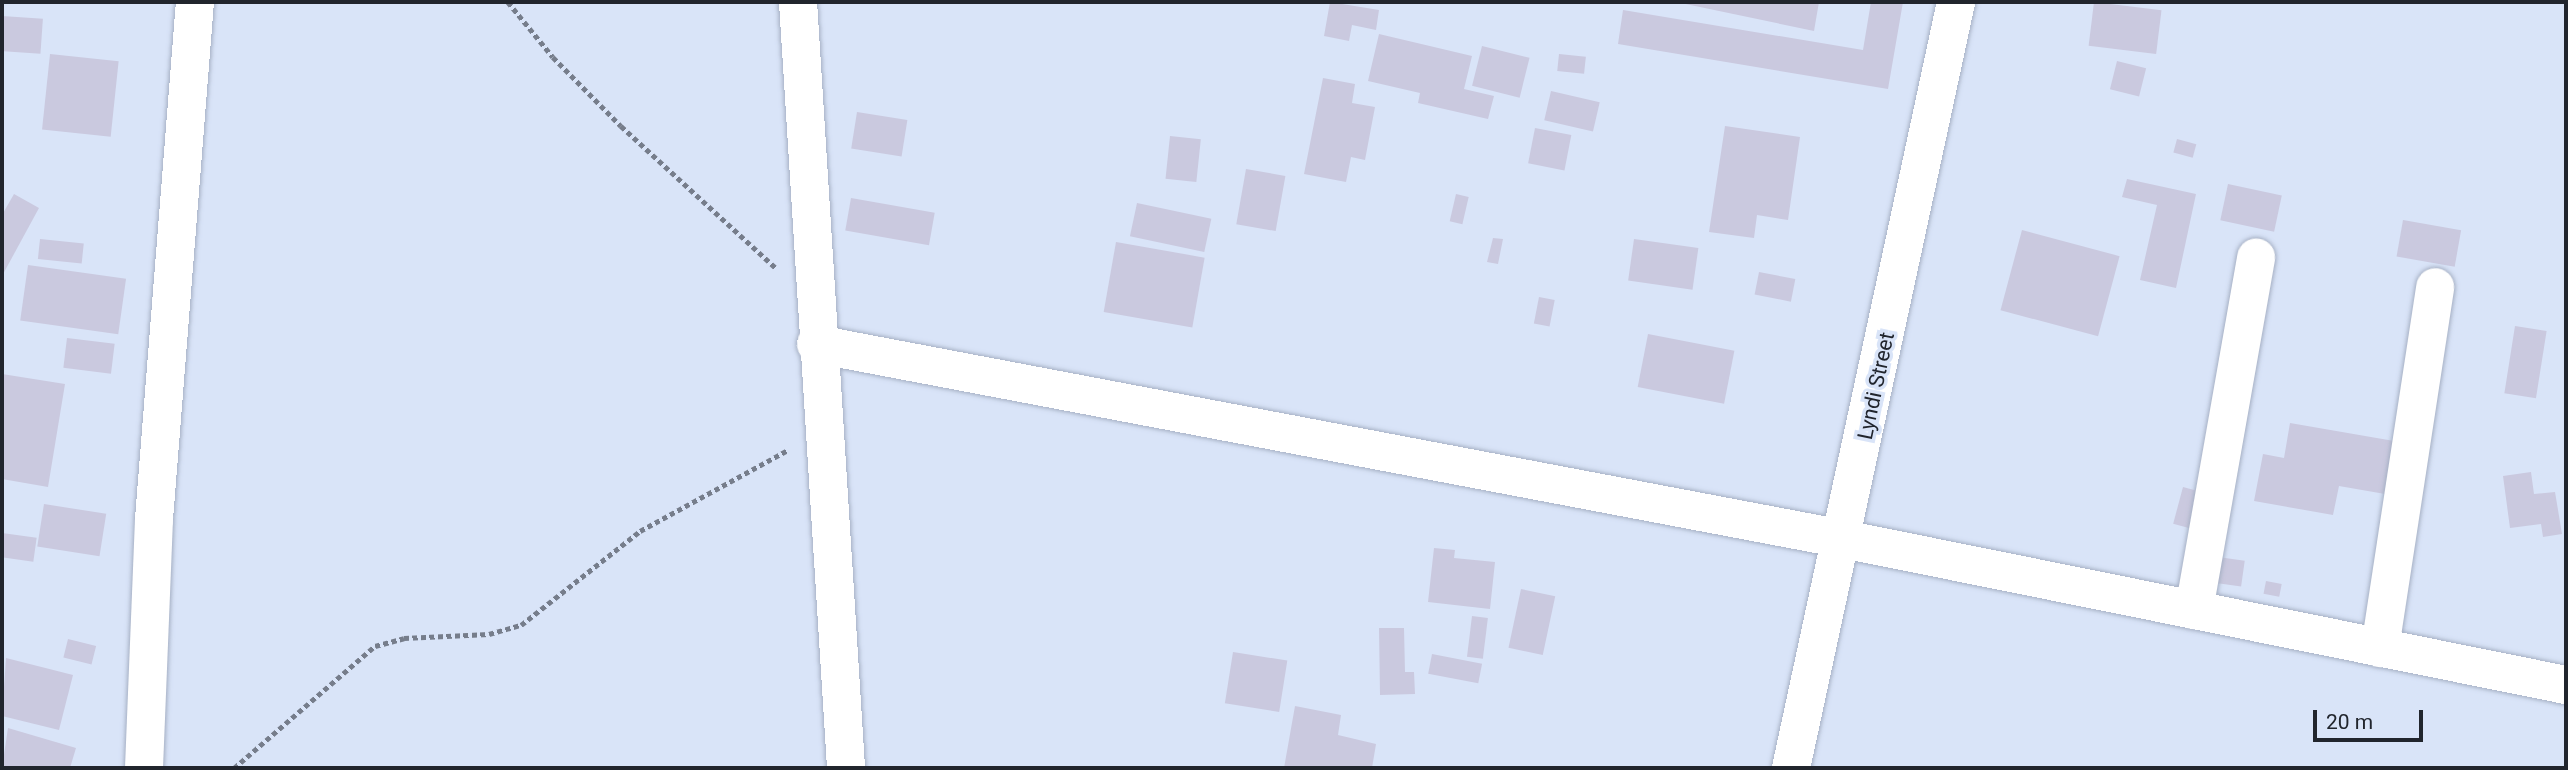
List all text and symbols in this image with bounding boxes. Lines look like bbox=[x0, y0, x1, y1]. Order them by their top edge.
street label: Lyndi Street bbox=[1852, 330, 1900, 442]
scale bar bbox=[2316, 696, 2426, 740]
text: 20 m bbox=[2326, 710, 2373, 734]

